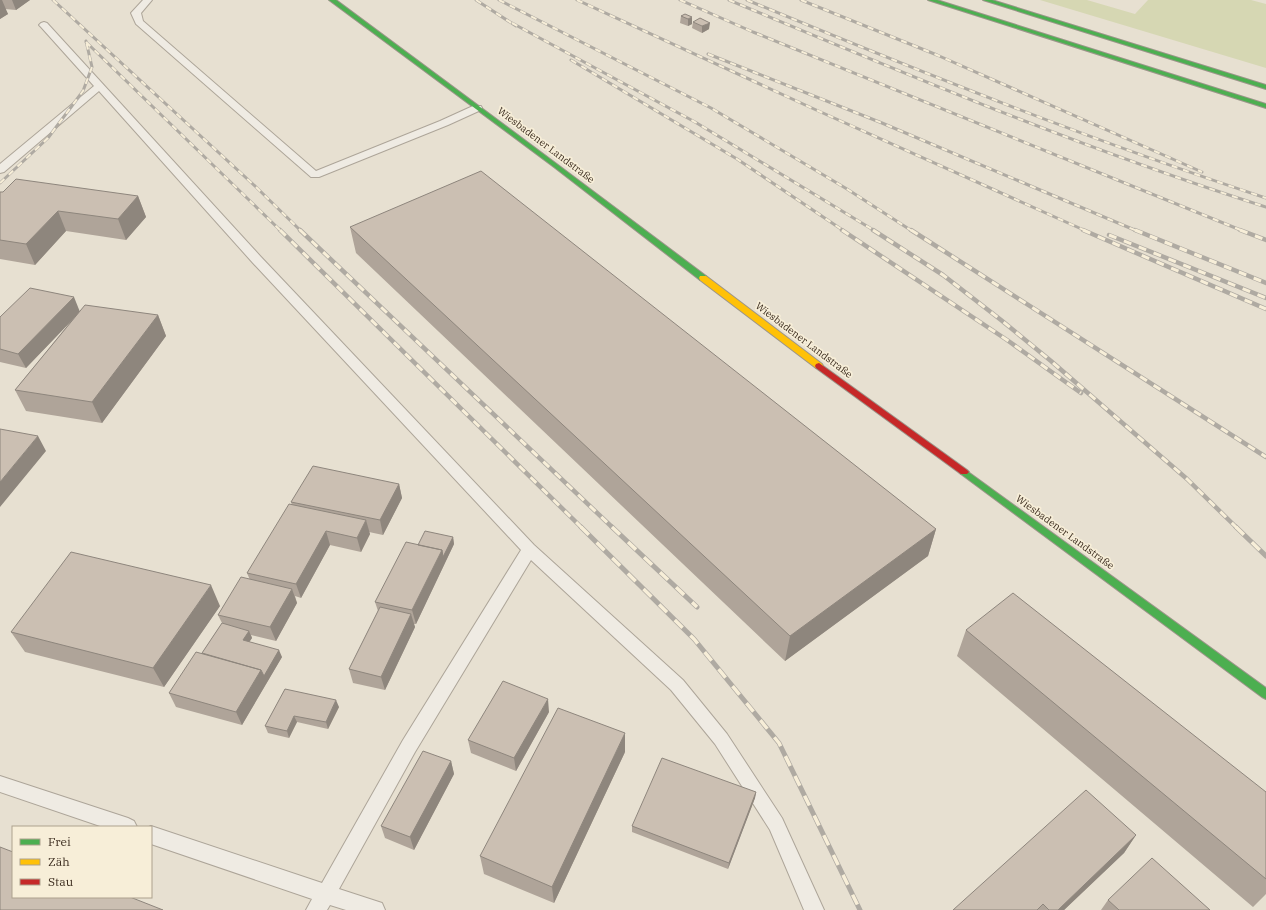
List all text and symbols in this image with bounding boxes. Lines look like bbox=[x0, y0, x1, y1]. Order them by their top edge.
street label: Wiesbadener Landstraße bbox=[495, 104, 597, 186]
street label: Wiesbadener Landstraße bbox=[753, 299, 855, 381]
street label: Wiesbadener Landstraße bbox=[1013, 492, 1117, 572]
legend bbox=[12, 826, 152, 898]
text: Frei bbox=[48, 834, 71, 849]
text: Zäh bbox=[48, 854, 70, 869]
text: Stau bbox=[48, 874, 74, 889]

